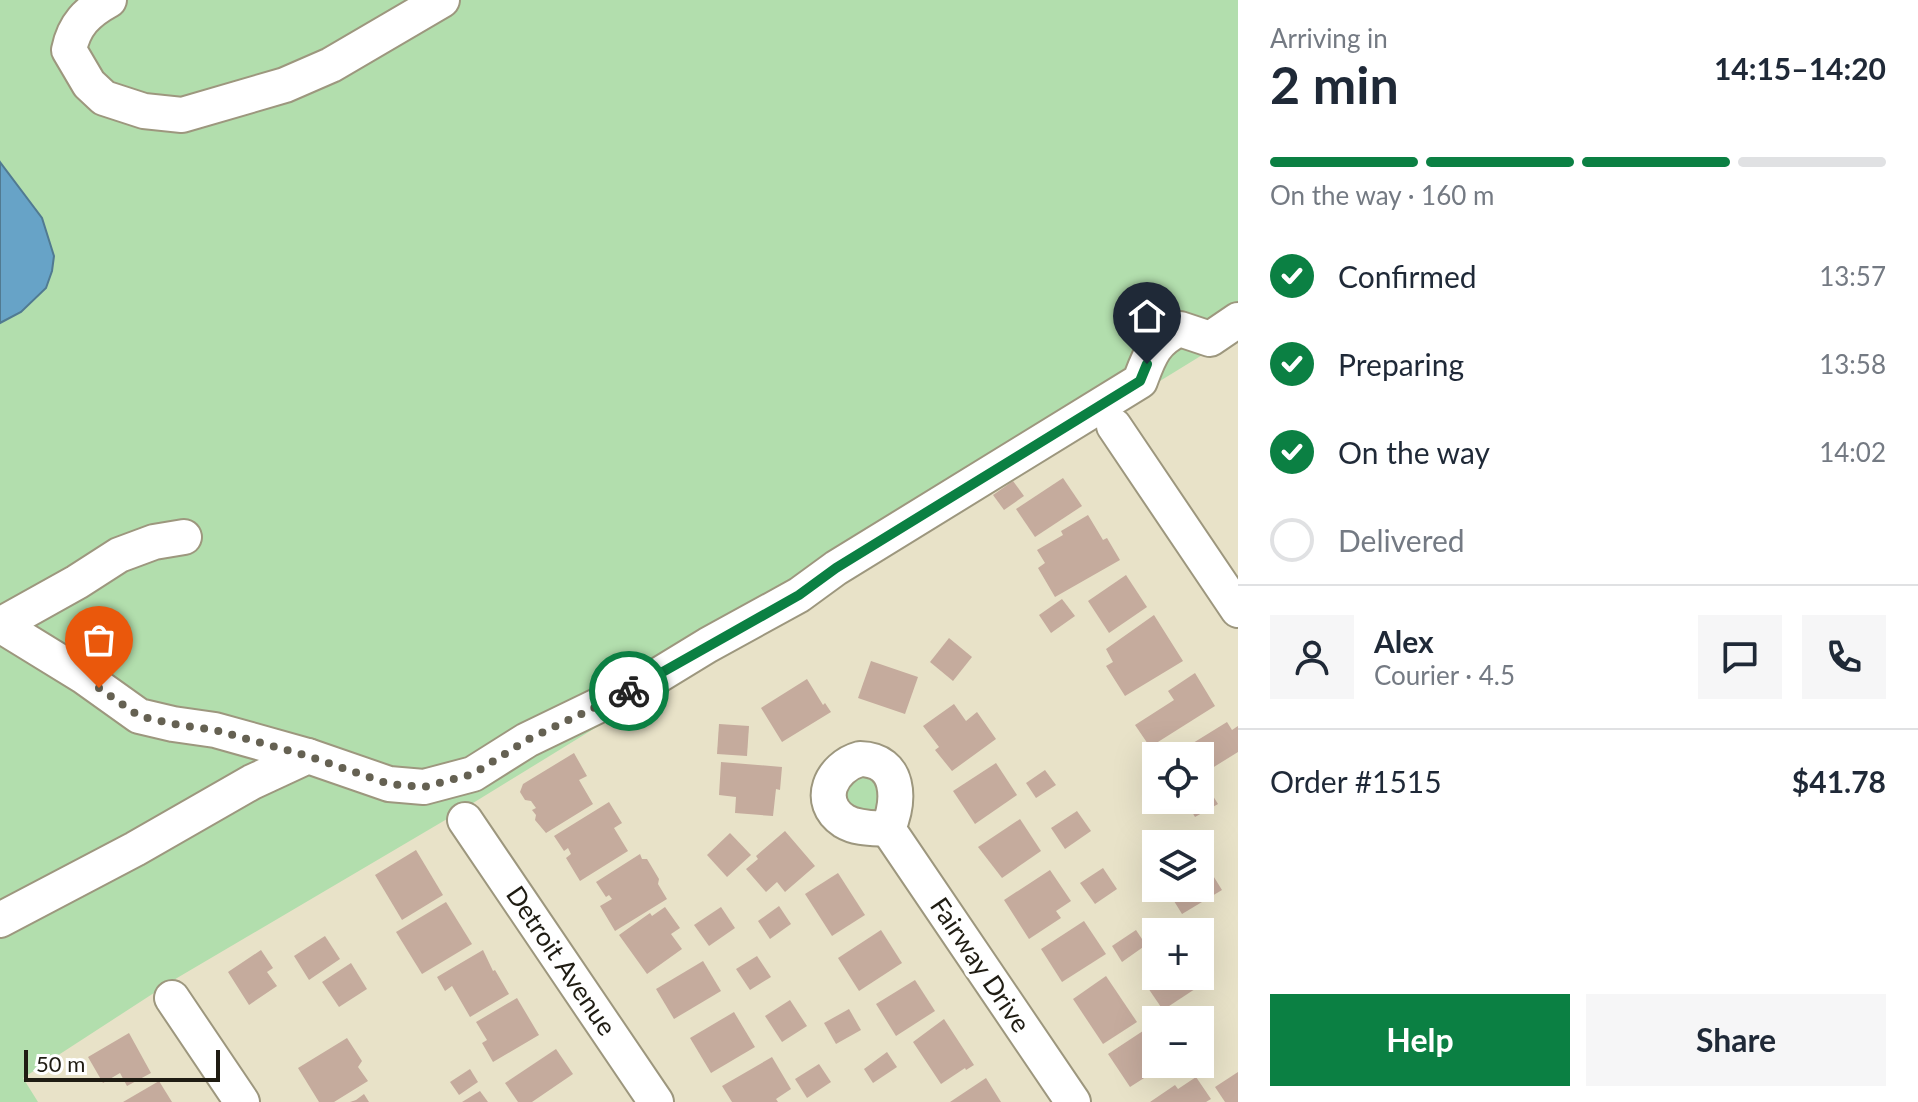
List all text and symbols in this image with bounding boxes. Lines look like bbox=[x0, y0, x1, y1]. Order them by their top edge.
text: Arriving in bbox=[1270, 22, 1388, 54]
text: 14:15–14:20 bbox=[1714, 50, 1886, 86]
text: 2 min bbox=[1270, 53, 1399, 115]
text: On the way · 160 m bbox=[1270, 179, 1494, 211]
icon: check bbox=[1270, 254, 1314, 298]
text: Confirmed bbox=[1338, 258, 1477, 294]
text: 13:57 bbox=[1819, 260, 1886, 292]
pin bbox=[1113, 282, 1181, 364]
icon: home bbox=[1125, 294, 1169, 338]
icon: check bbox=[1270, 342, 1314, 386]
text: Preparing bbox=[1338, 346, 1464, 382]
text: 13:58 bbox=[1819, 348, 1886, 380]
icon: check bbox=[1270, 430, 1314, 474]
text: On the way bbox=[1338, 434, 1490, 470]
text: 14:02 bbox=[1819, 436, 1886, 468]
text: Delivered bbox=[1338, 522, 1465, 558]
pin bbox=[65, 606, 133, 688]
button: person bbox=[1270, 615, 1354, 699]
button: chat bbox=[1698, 615, 1782, 699]
button: phone bbox=[1802, 615, 1886, 699]
icon: bag bbox=[77, 618, 121, 662]
text: Alex bbox=[1374, 623, 1434, 659]
courier bbox=[589, 651, 669, 731]
text: Courier · 4.5 bbox=[1374, 659, 1515, 691]
icon: bike bbox=[607, 669, 651, 713]
map controls bbox=[1142, 742, 1214, 1078]
button: locate bbox=[1142, 742, 1214, 814]
text: Order #1515 bbox=[1270, 763, 1442, 799]
text: $41.78 bbox=[1792, 763, 1886, 799]
button: layers bbox=[1142, 830, 1214, 902]
street label: Detroit Avenue bbox=[500, 880, 624, 1041]
street label: Fairway Drive bbox=[924, 891, 1038, 1038]
button: + bbox=[1142, 918, 1214, 990]
button: Help bbox=[1270, 994, 1570, 1086]
button: Share bbox=[1586, 994, 1886, 1086]
button: − bbox=[1142, 1006, 1214, 1078]
scale bar bbox=[24, 1046, 220, 1082]
text: 50 m bbox=[36, 1050, 85, 1077]

